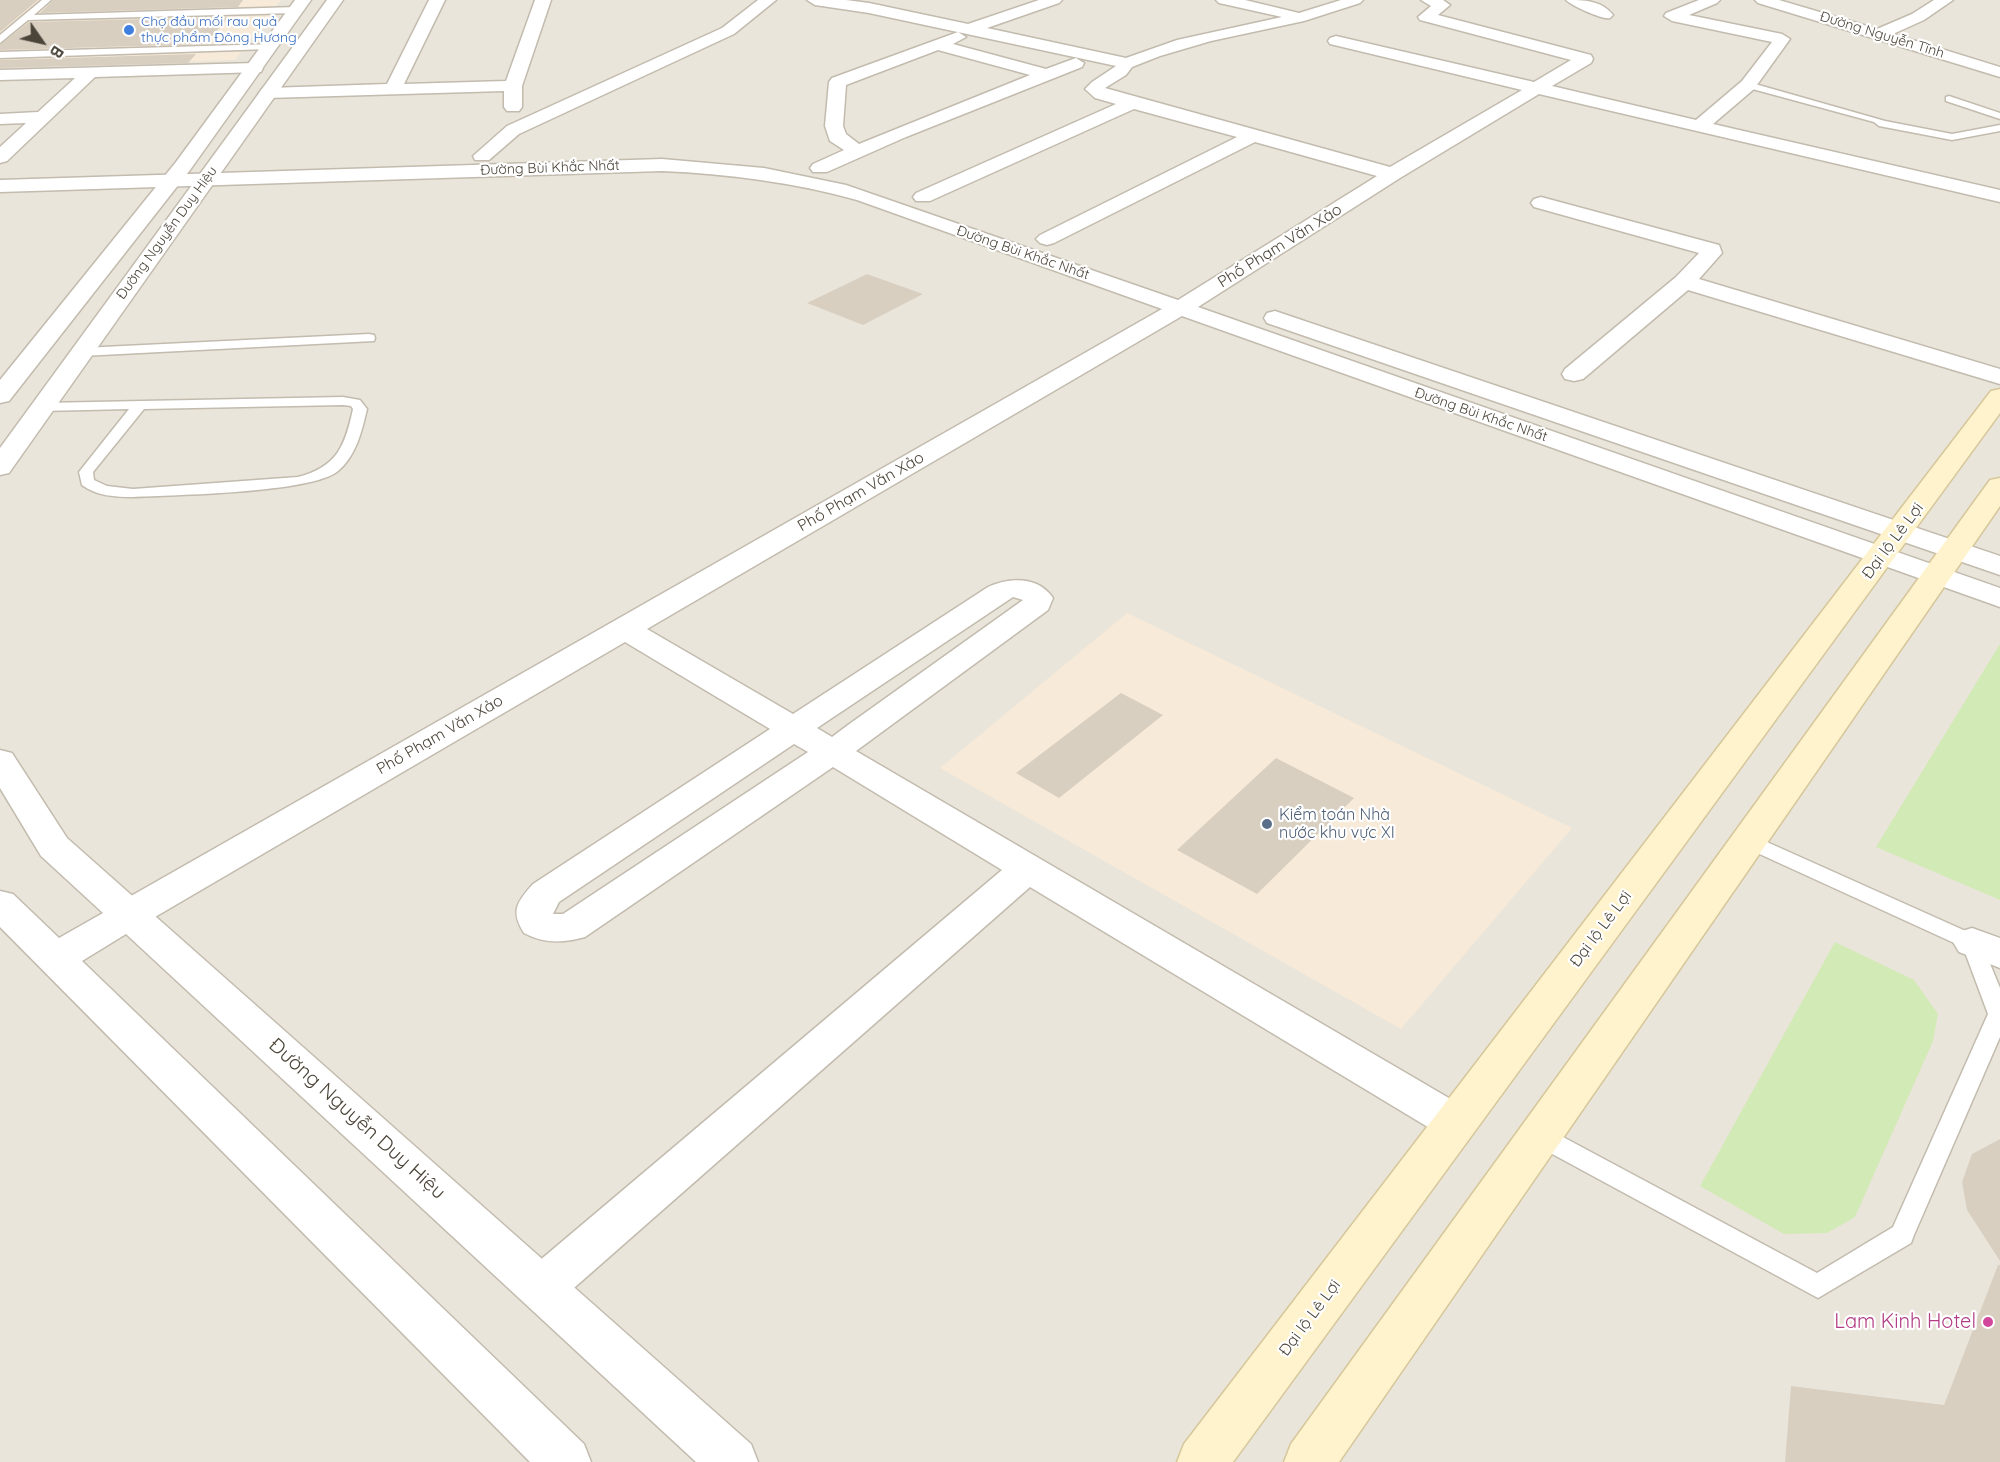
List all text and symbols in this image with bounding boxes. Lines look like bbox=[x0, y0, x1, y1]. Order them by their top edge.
street label: Đường Nguyễn Tĩnh bbox=[1818, 8, 1946, 62]
north arrow bbox=[12, 12, 72, 72]
place label: Chợ đầu mối rau quả thực phẩm Đông Hương bbox=[141, 14, 297, 46]
marker: Chợ đầu mối rau quả thực phẩm Đông Hương bbox=[122, 23, 136, 37]
text: B bbox=[46, 42, 68, 62]
street label: Đường Bùi Khắc Nhất bbox=[480, 157, 620, 179]
street label: Đường Nguyễn Duy Hiệu bbox=[113, 163, 221, 303]
street label: Phố Phạm Văn Xảo bbox=[1214, 200, 1346, 292]
street label: Đường Bùi Khắc Nhất bbox=[954, 222, 1092, 284]
street label: Đường Bùi Khắc Nhất bbox=[1412, 384, 1550, 446]
street label: Phố Phạm Văn Xảo bbox=[794, 448, 928, 536]
street label: Đại lộ Lê Lợi bbox=[1858, 499, 1928, 583]
street label: Phố Phạm Văn Xảo bbox=[373, 691, 507, 779]
place label: Kiểm toán Nhà nước khu vực XI bbox=[1279, 805, 1395, 843]
marker: Kiểm toán Nhà nước khu vực XI bbox=[1260, 817, 1274, 831]
street label: Đại lộ Lê Lợi bbox=[1566, 887, 1636, 971]
street label: Đường Nguyễn Duy Hiệu bbox=[264, 1033, 450, 1205]
street label: Đại lộ Lê Lợi bbox=[1275, 1276, 1345, 1360]
place label: Lam Kinh Hotel bbox=[1834, 1310, 1976, 1334]
marker: Lam Kinh Hotel bbox=[1981, 1315, 1995, 1329]

